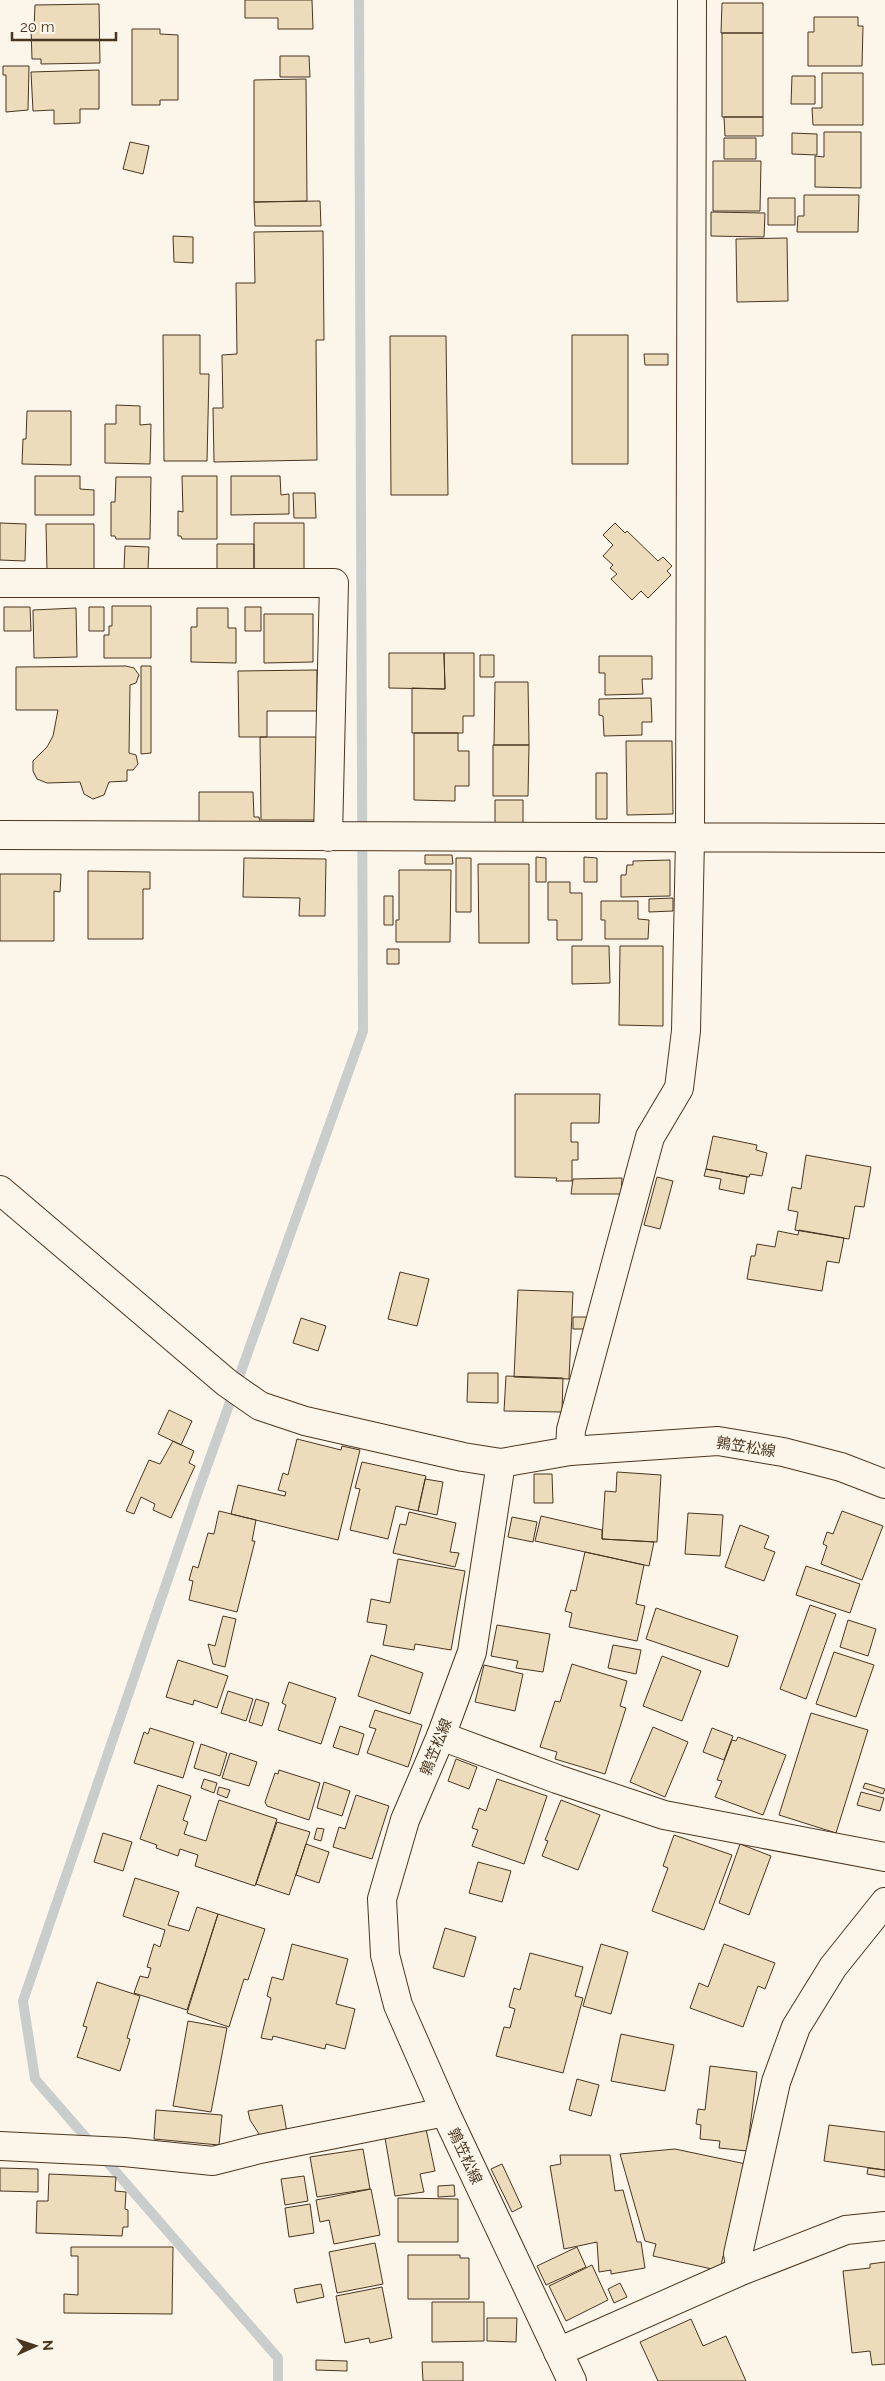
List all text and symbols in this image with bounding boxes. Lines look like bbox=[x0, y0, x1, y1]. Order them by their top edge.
scale bar bbox=[12, 10, 116, 42]
text: 20 m bbox=[20, 18, 55, 36]
street label: 鶉笠松線 bbox=[715, 1433, 777, 1461]
street label: 鶉笠松線 bbox=[416, 1716, 456, 1778]
street label: 鶉笠松線 bbox=[444, 2125, 486, 2187]
north arrow bbox=[10, 2321, 60, 2371]
text: N bbox=[40, 2340, 56, 2351]

